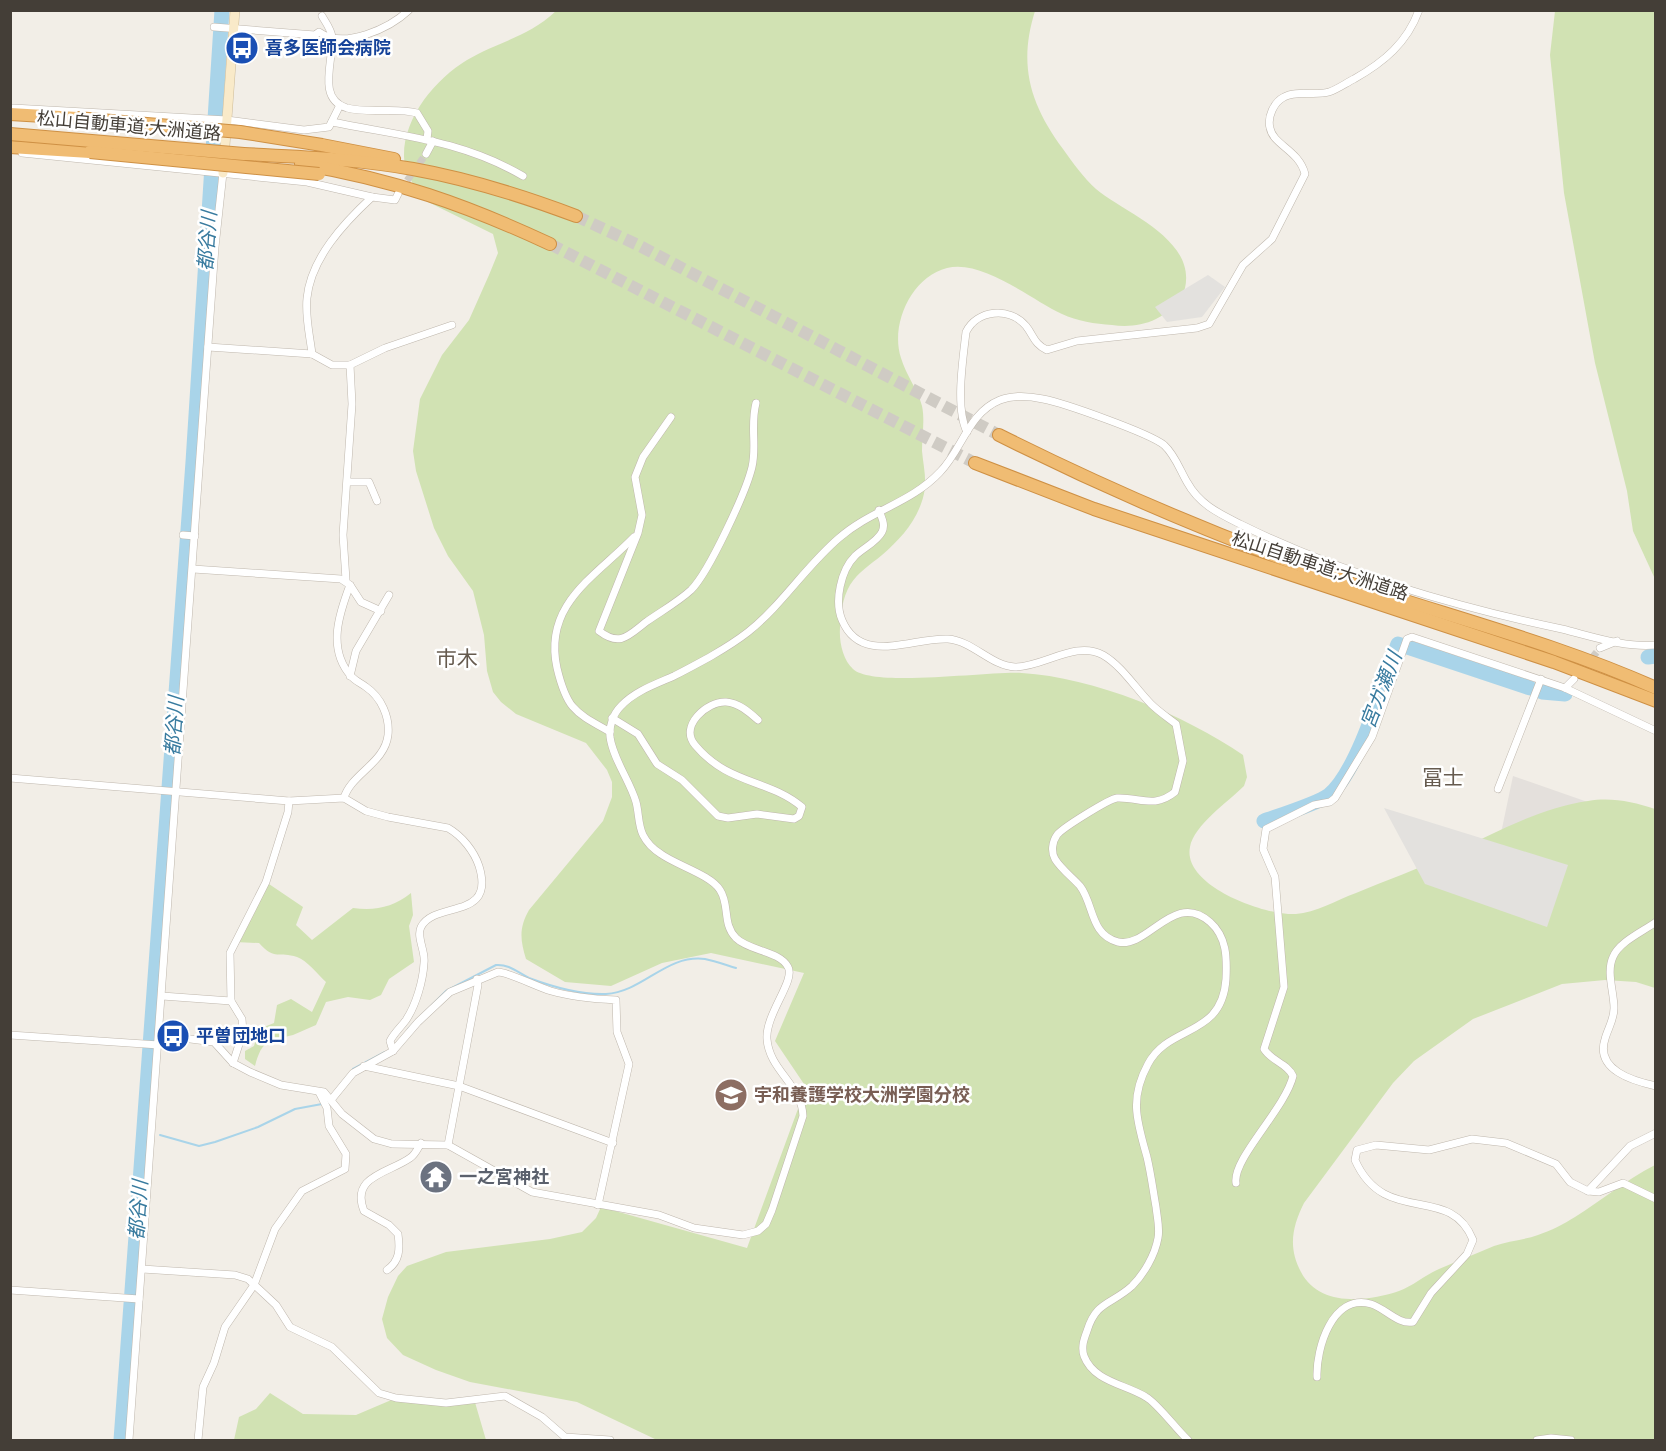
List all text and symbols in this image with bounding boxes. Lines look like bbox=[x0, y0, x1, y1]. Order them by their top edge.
bus stop icon: 喜多医師会病院 bbox=[224, 30, 260, 66]
place label: 喜多医師会病院 bbox=[265, 37, 391, 57]
street label: 松山自動車道;大洲道路 bbox=[36, 107, 222, 143]
water label: 都谷川 bbox=[193, 208, 220, 272]
street label: 松山自動車道;大洲道路 bbox=[1230, 527, 1411, 603]
district label: 市木 bbox=[436, 646, 478, 670]
water label: 宮ガ瀬川 bbox=[1355, 646, 1406, 731]
water label: 都谷川 bbox=[160, 693, 187, 757]
district label: 冨士 bbox=[1422, 765, 1464, 789]
bus stop icon: 平曽団地口 bbox=[155, 1018, 191, 1054]
place label: 平曽団地口 bbox=[196, 1025, 286, 1045]
school or university icon: 宇和養護学校大洲学園分校 bbox=[713, 1077, 749, 1113]
place label: 宇和養護学校大洲学園分校 bbox=[754, 1084, 970, 1104]
temple icon: 一之宮神社 bbox=[418, 1159, 454, 1195]
place label: 一之宮神社 bbox=[459, 1166, 549, 1186]
water label: 都谷川 bbox=[124, 1177, 151, 1241]

